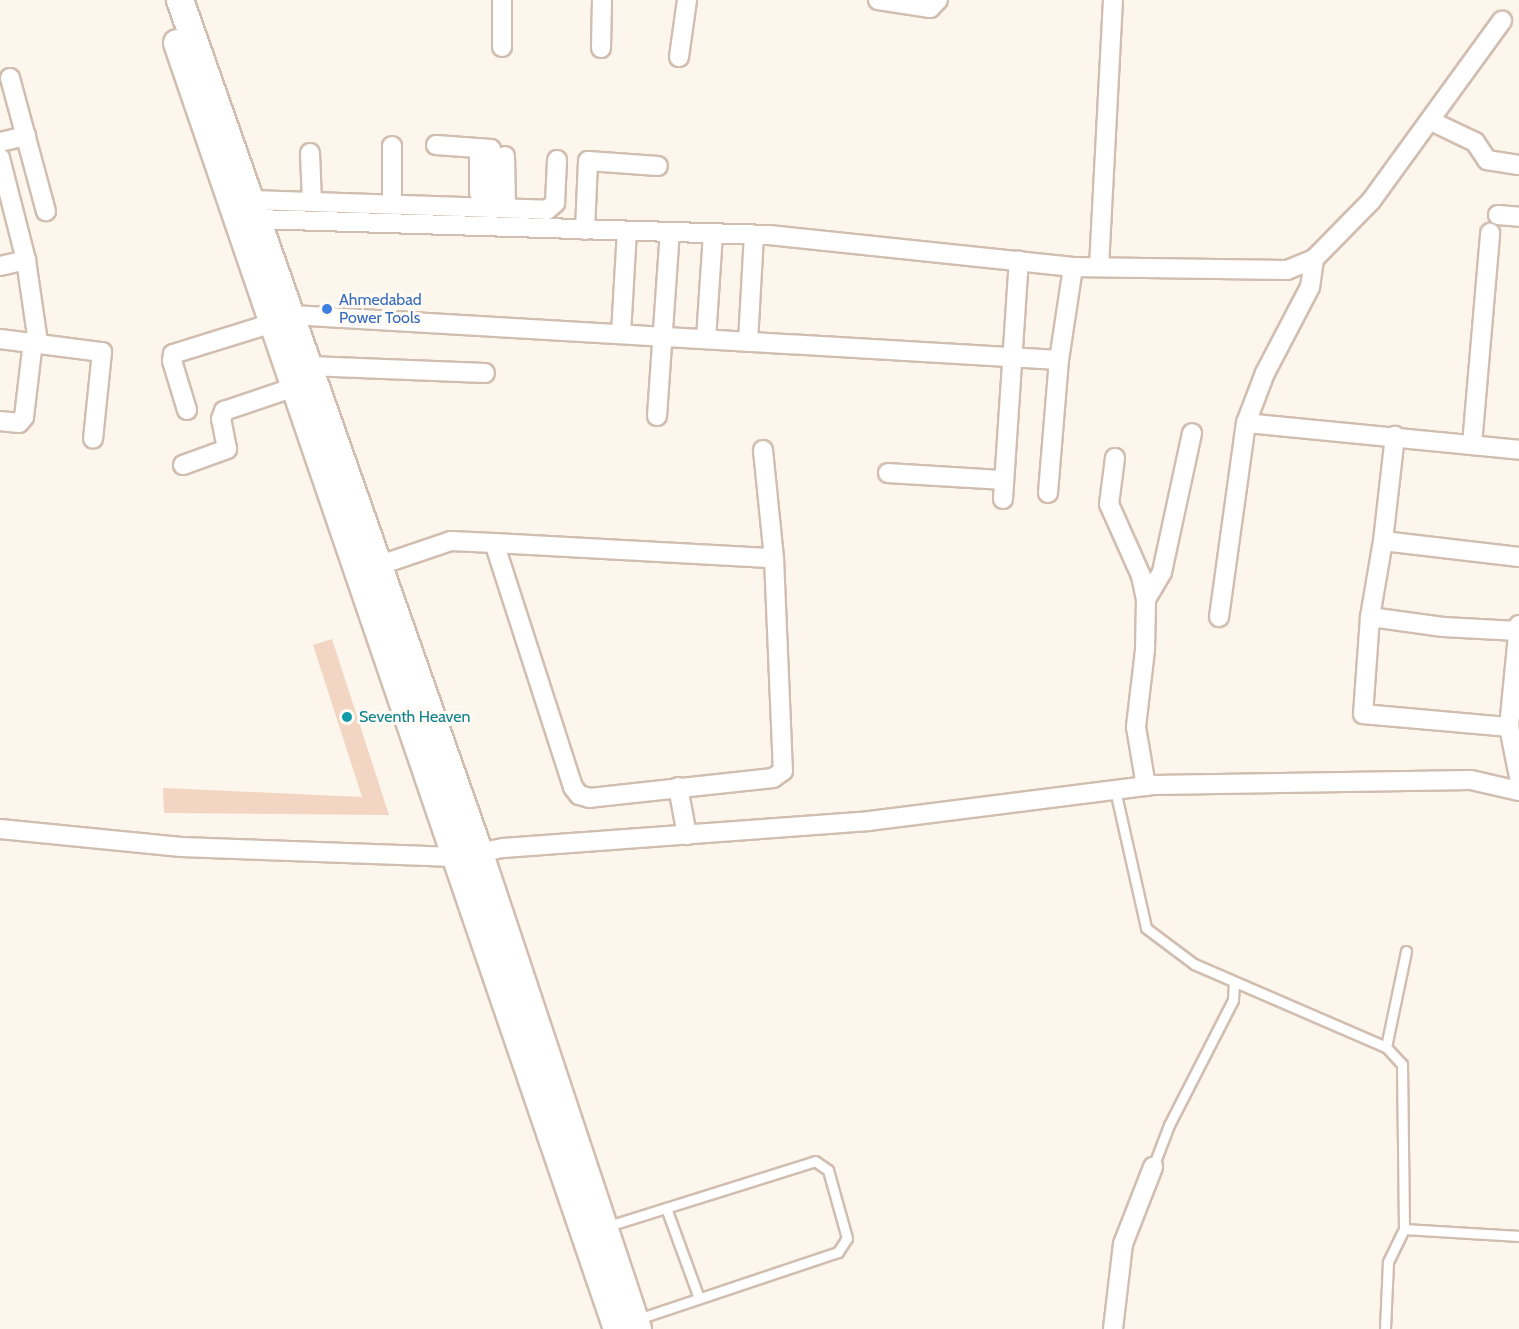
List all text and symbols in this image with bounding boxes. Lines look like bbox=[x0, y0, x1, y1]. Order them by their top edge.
place label: Ahmedabad Power Tools bbox=[339, 290, 422, 328]
marker: Ahmedabad Power Tools bbox=[320, 302, 334, 316]
place label: Seventh Heaven bbox=[359, 707, 470, 727]
marker: Seventh Heaven bbox=[340, 710, 354, 724]

